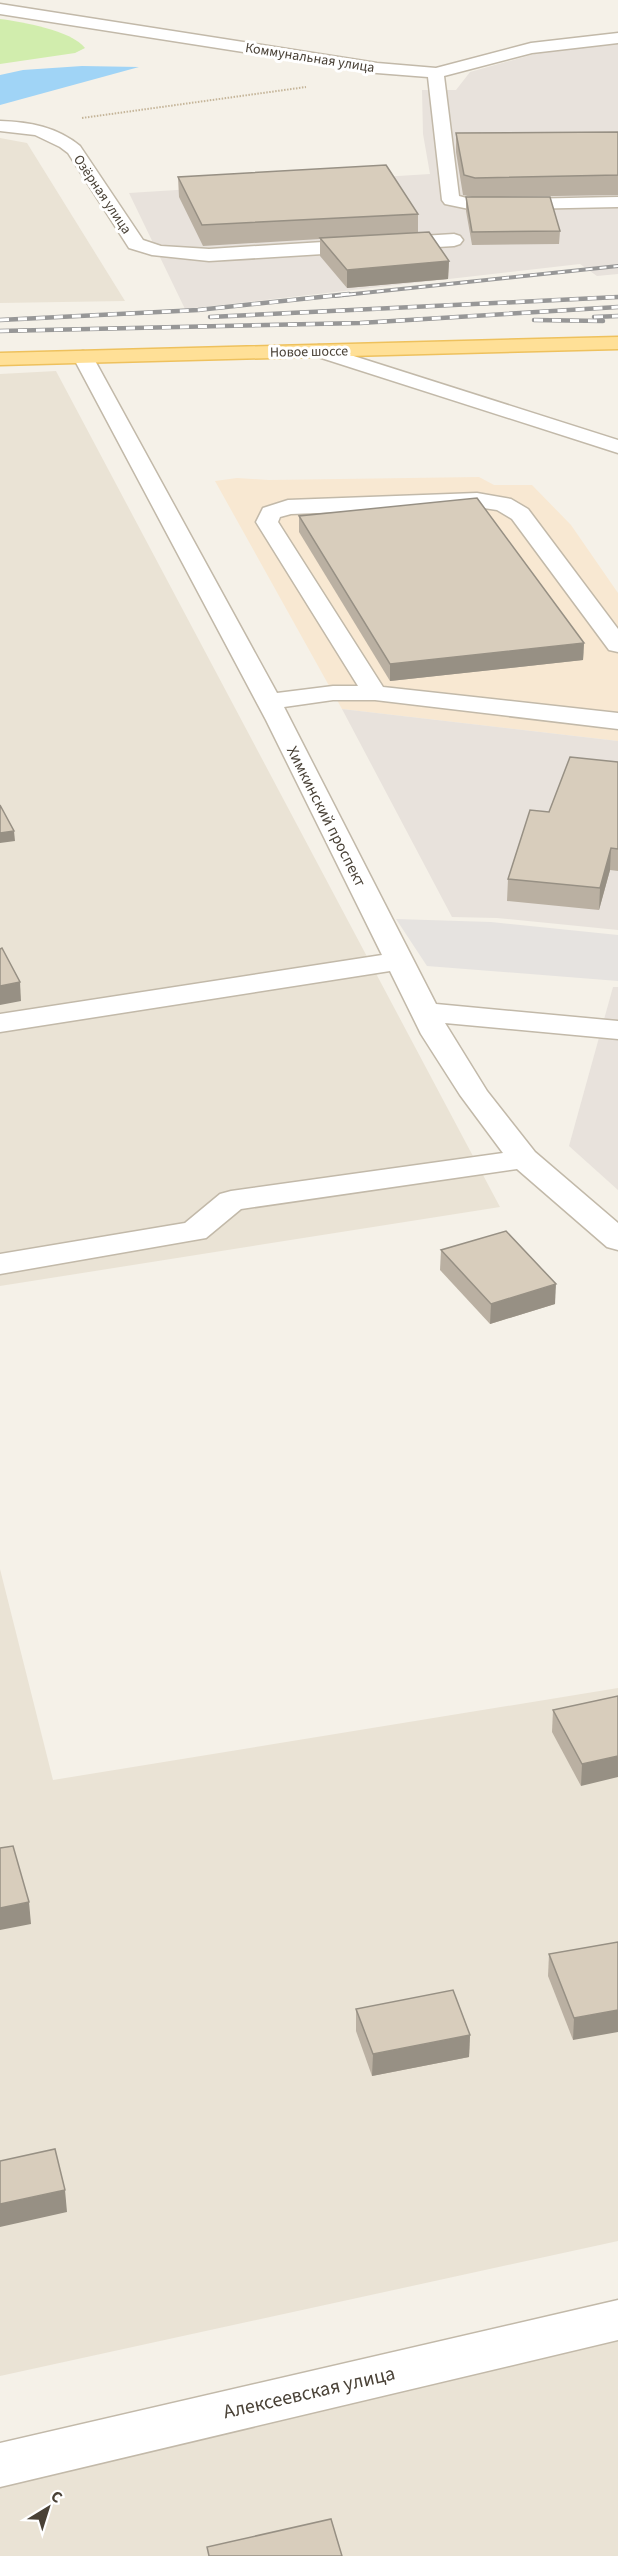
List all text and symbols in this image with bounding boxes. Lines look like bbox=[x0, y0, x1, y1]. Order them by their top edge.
street label: Коммунальная улица bbox=[244, 38, 376, 78]
street label: Озёрная улица bbox=[68, 151, 136, 238]
street label: Новое шоссе bbox=[270, 341, 348, 363]
street label: Химкинский проспект bbox=[281, 742, 371, 891]
street label: Алексеевская улица bbox=[220, 2360, 398, 2426]
north arrow bbox=[18, 2478, 78, 2538]
text: С bbox=[46, 2485, 67, 2509]

